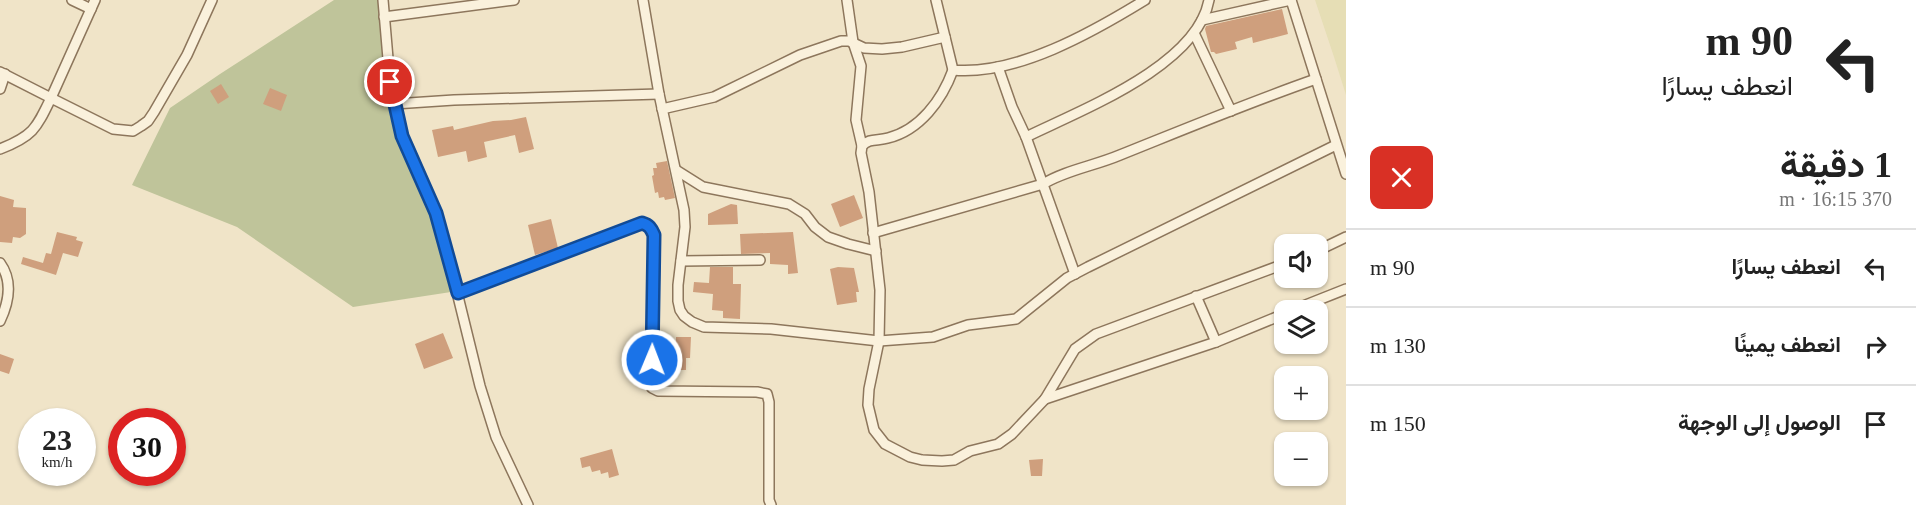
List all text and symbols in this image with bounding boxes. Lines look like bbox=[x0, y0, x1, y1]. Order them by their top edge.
text: 90 m bbox=[1706, 18, 1793, 64]
icon: left bbox=[1814, 24, 1892, 102]
pin bbox=[364, 56, 415, 107]
icon: arrive bbox=[373, 65, 406, 98]
text: انعطف يسارًا bbox=[1662, 71, 1793, 101]
text: 1 دقيقة bbox=[1780, 145, 1892, 185]
button: close bbox=[1370, 146, 1433, 209]
text: 370 m · 16:15 bbox=[1779, 188, 1892, 210]
map controls bbox=[1274, 234, 1328, 486]
button: sound bbox=[1274, 234, 1328, 288]
icon: left bbox=[1859, 252, 1892, 285]
text: انعطف يسارًا bbox=[1731, 254, 1841, 279]
text: 90 m bbox=[1370, 255, 1415, 280]
button: layers bbox=[1274, 300, 1328, 354]
position arrow bbox=[620, 328, 684, 392]
icon: right bbox=[1859, 330, 1892, 363]
text: انعطف يمينًا bbox=[1734, 332, 1841, 357]
text: 130 m bbox=[1370, 333, 1426, 358]
button: + bbox=[1274, 366, 1328, 420]
speed limit sign: 30 bbox=[108, 408, 186, 486]
icon: arrive bbox=[1859, 408, 1892, 441]
text: الوصول إلى الوجهة bbox=[1678, 410, 1841, 435]
text: 150 m bbox=[1370, 411, 1426, 436]
text: 23 bbox=[42, 423, 72, 456]
button: − bbox=[1274, 432, 1328, 486]
text: km/h bbox=[42, 454, 72, 470]

